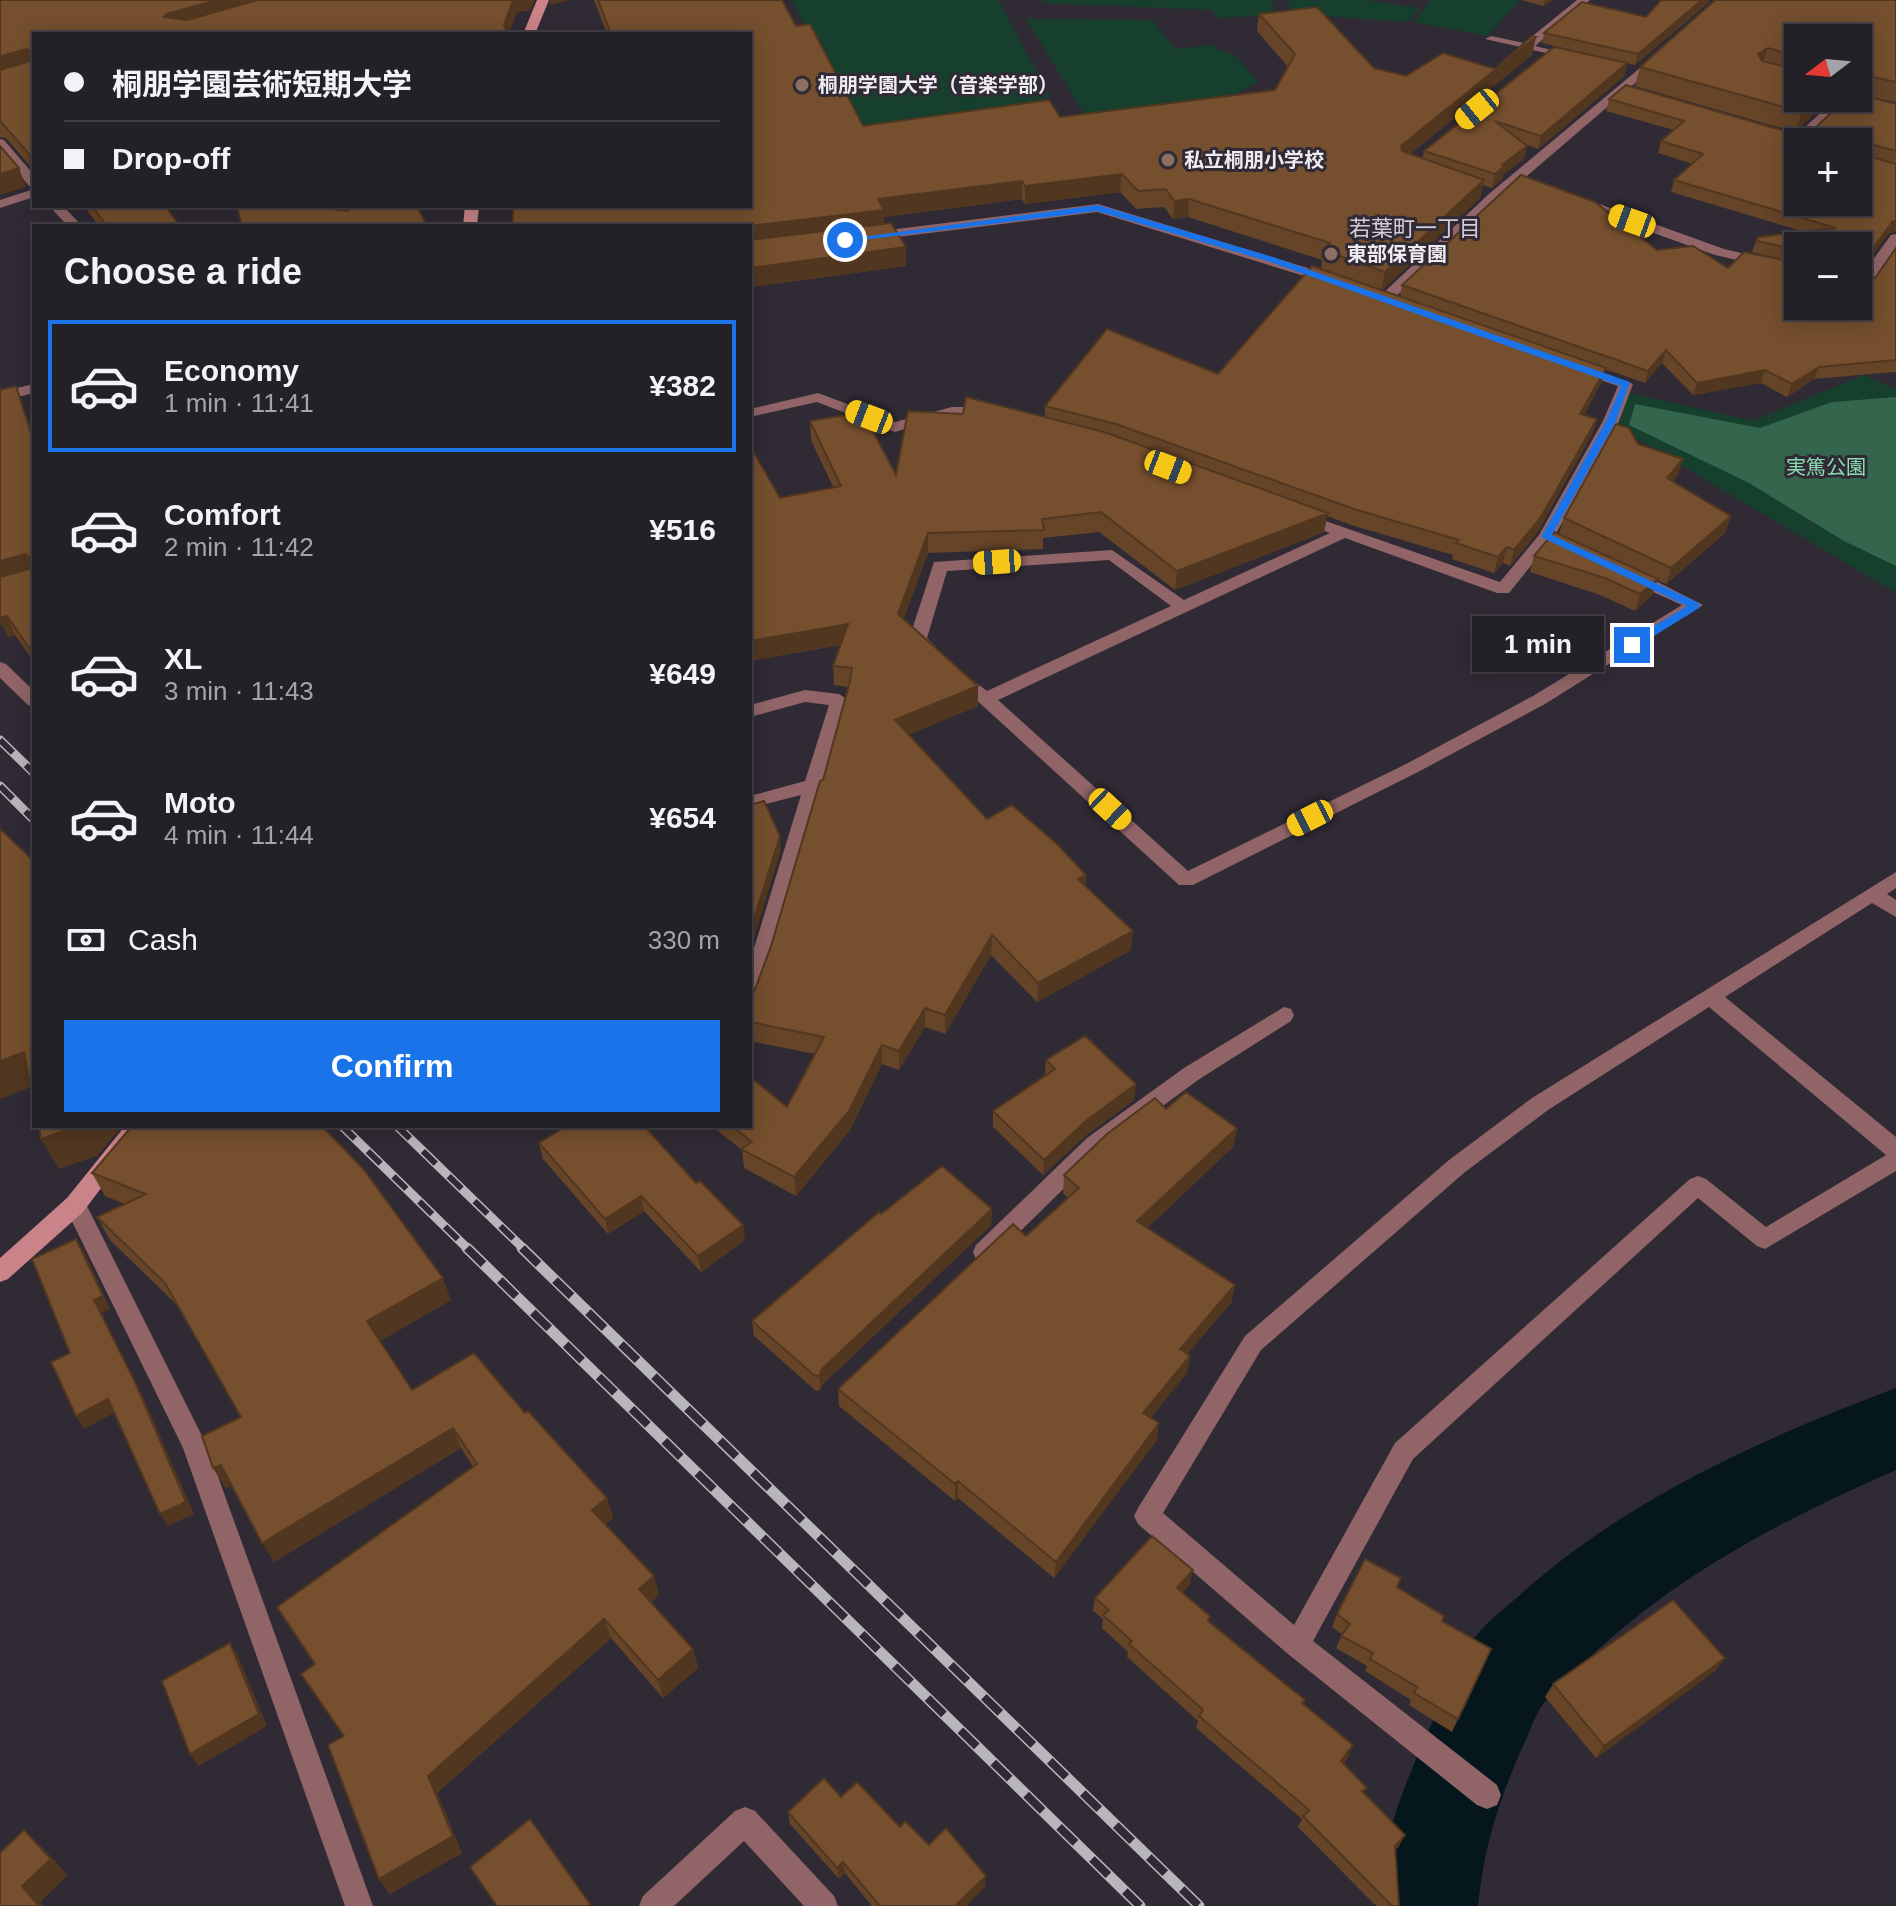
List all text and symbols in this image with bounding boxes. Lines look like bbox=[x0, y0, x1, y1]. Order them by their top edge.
north arrow bbox=[1784, 24, 1872, 112]
map controls bbox=[1784, 24, 1872, 320]
text: 桐朋学園芸術短期大学 bbox=[112, 68, 412, 101]
place label: 桐朋学園大学（音楽学部） bbox=[818, 74, 1058, 96]
marker: 桐朋学園大学（音楽学部） bbox=[793, 76, 811, 94]
car bbox=[1451, 85, 1503, 133]
button: + bbox=[1784, 128, 1872, 216]
text: Drop-off bbox=[112, 142, 230, 175]
place label: 私立桐朋小学校 bbox=[1184, 149, 1324, 171]
marker: 私立桐朋小学校 bbox=[1159, 151, 1177, 169]
car bbox=[1605, 202, 1659, 240]
district label: 若葉町一丁目 bbox=[1349, 216, 1481, 241]
route start bbox=[827, 222, 863, 258]
button: − bbox=[1784, 232, 1872, 320]
place label: 東部保育園 bbox=[1347, 243, 1447, 265]
marker: 東部保育園 bbox=[1322, 245, 1340, 263]
text: Choose a ride bbox=[64, 251, 302, 292]
icon: car bbox=[68, 350, 140, 422]
text: Economy bbox=[164, 354, 299, 387]
text: ¥382 bbox=[649, 369, 716, 402]
text: 1 min · 11:41 bbox=[164, 388, 314, 418]
car bbox=[842, 397, 896, 437]
car bbox=[1141, 447, 1195, 487]
park label: 実篤公園 bbox=[1786, 456, 1866, 478]
icon: car bbox=[68, 494, 140, 566]
text: Comfort bbox=[164, 498, 281, 531]
text: ¥516 bbox=[649, 513, 716, 546]
text: 2 min · 11:42 bbox=[164, 532, 314, 562]
car bbox=[972, 548, 1022, 576]
callout: 1 min bbox=[1472, 617, 1604, 673]
route end bbox=[1614, 627, 1650, 663]
text: 1 min bbox=[1504, 629, 1572, 659]
icon: car bbox=[68, 638, 140, 710]
text: XL bbox=[164, 642, 202, 675]
text: ¥649 bbox=[649, 657, 716, 690]
text: 3 min · 11:43 bbox=[164, 676, 314, 706]
icon: car bbox=[68, 782, 140, 854]
car bbox=[1084, 784, 1136, 834]
text: Moto bbox=[164, 786, 236, 819]
car bbox=[1283, 796, 1337, 840]
text: ¥654 bbox=[649, 801, 716, 834]
text: 4 min · 11:44 bbox=[164, 820, 314, 850]
icon: cash bbox=[64, 918, 108, 962]
text: Cash bbox=[128, 923, 198, 956]
text: 330 m bbox=[648, 925, 720, 955]
button: Confirm bbox=[64, 1020, 720, 1112]

